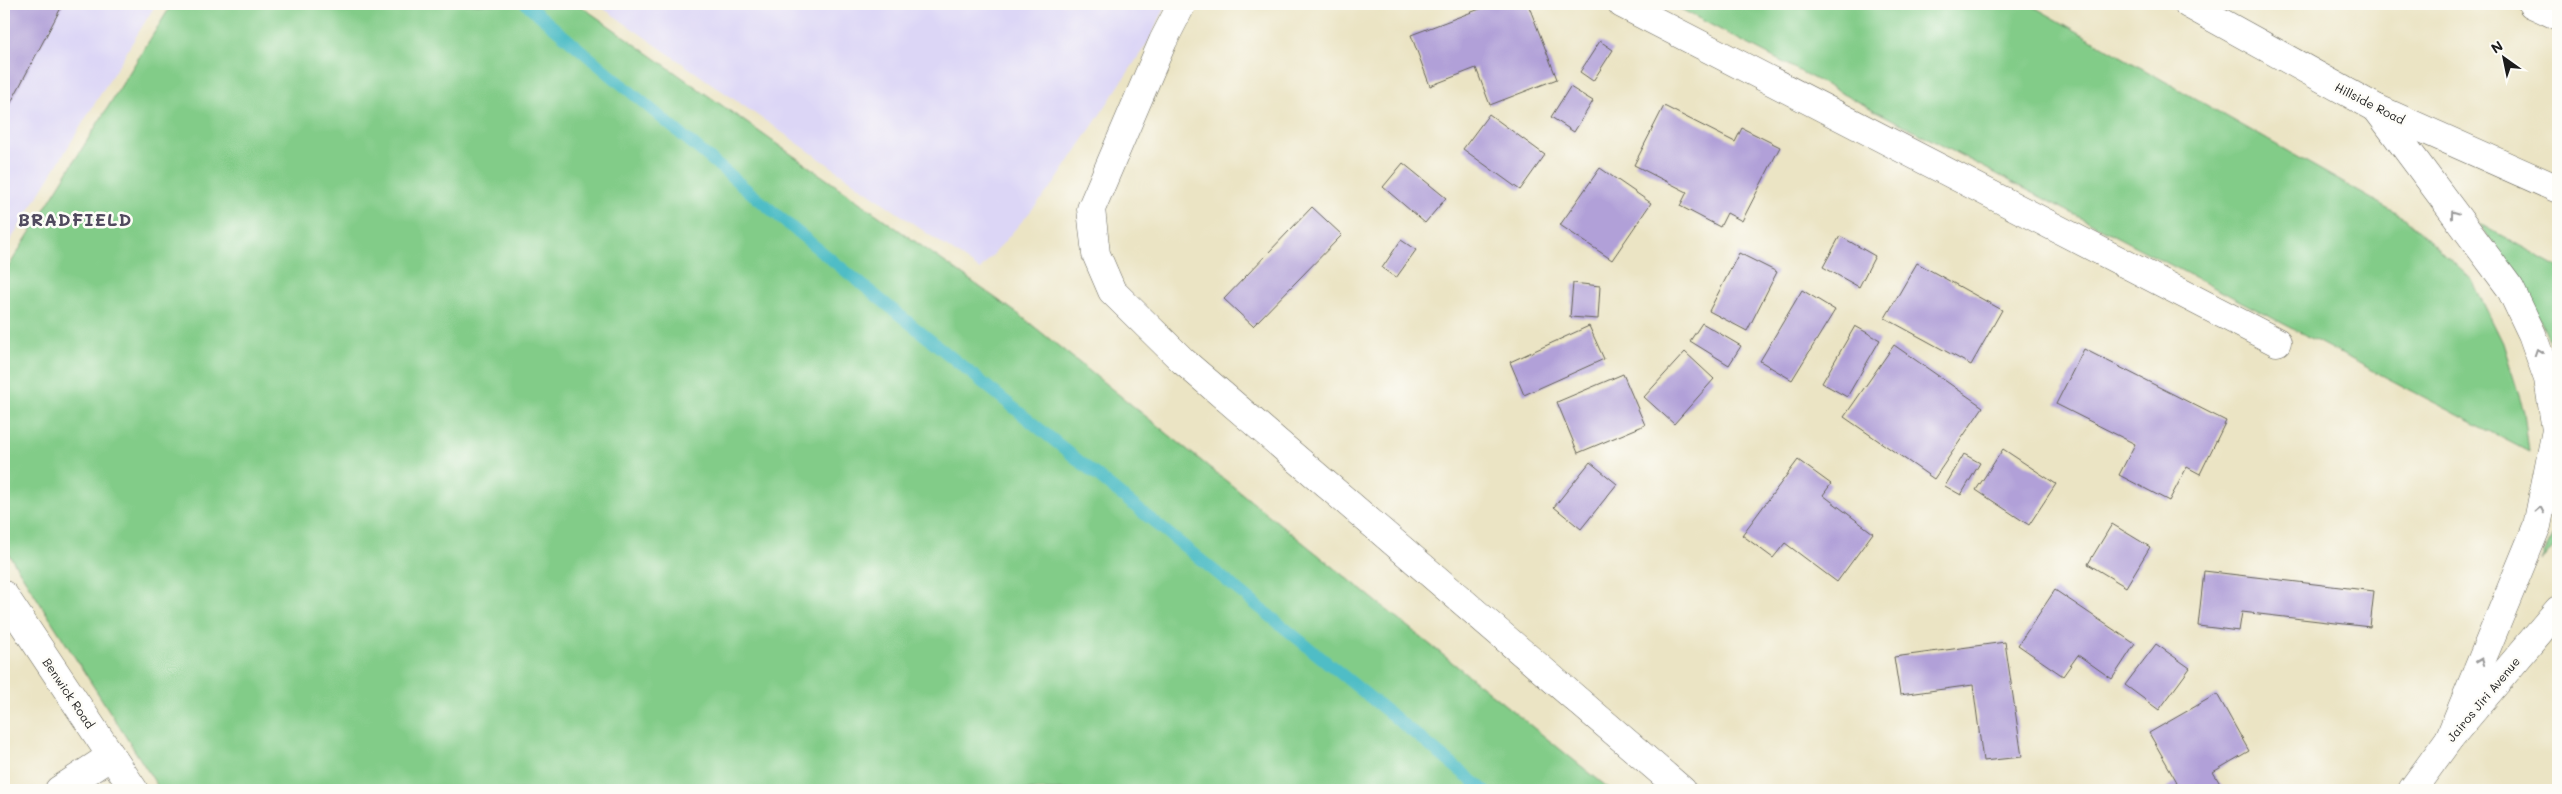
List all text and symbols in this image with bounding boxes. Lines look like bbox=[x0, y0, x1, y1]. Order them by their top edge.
north arrow bbox=[2480, 32, 2530, 82]
text: N bbox=[2487, 36, 2506, 58]
street label: Hillside Road bbox=[2332, 78, 2408, 128]
district label: BRADFIELD bbox=[18, 207, 132, 231]
one-way arrow bbox=[2451, 211, 2459, 220]
one-way arrow bbox=[2534, 348, 2544, 356]
one-way arrow bbox=[2534, 506, 2545, 514]
street label: Jairos Jiri Avenue bbox=[2443, 653, 2523, 745]
street label: Benwick Road bbox=[40, 655, 99, 732]
one-way arrow bbox=[2475, 657, 2485, 666]

